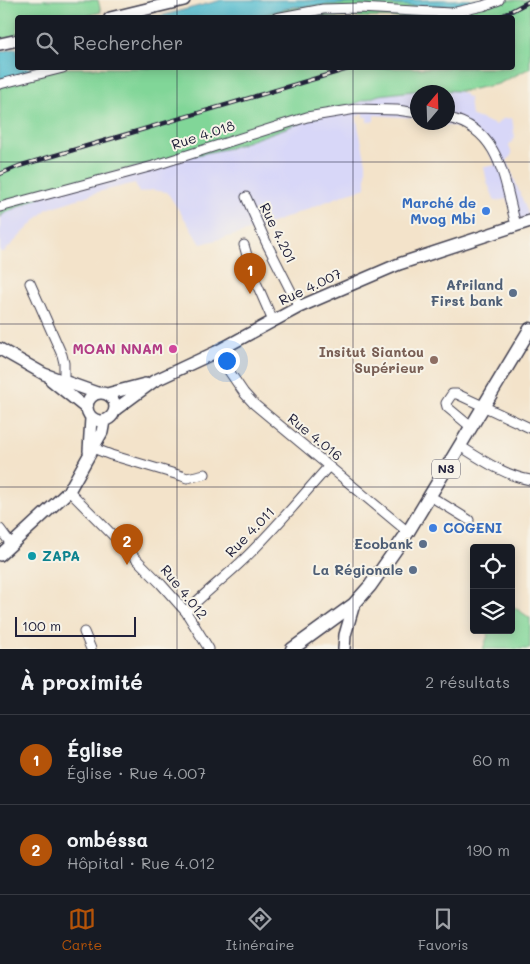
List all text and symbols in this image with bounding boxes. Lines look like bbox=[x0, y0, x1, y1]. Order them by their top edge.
search box bbox=[15, 15, 515, 70]
icon: search bbox=[33, 29, 61, 57]
text: Rechercher bbox=[73, 30, 183, 55]
north arrow bbox=[410, 85, 455, 130]
street label: Rue 4.018 bbox=[169, 115, 237, 154]
place label: Marché de Mvog Mbi bbox=[402, 193, 476, 228]
street label: Rue 4.201 bbox=[256, 199, 301, 266]
marker: Marché de Mvog Mbi bbox=[480, 205, 492, 217]
pin: 1 bbox=[234, 253, 266, 294]
street label: Rue 4.007 bbox=[275, 264, 344, 309]
place label: Afriland First bank bbox=[431, 275, 503, 310]
marker: Afriland First bank bbox=[507, 287, 519, 299]
place label: MOAN NNAM bbox=[73, 339, 163, 358]
place label: Insitut Siantou Supérieur bbox=[319, 342, 424, 377]
marker: MOAN NNAM bbox=[167, 343, 179, 355]
your location bbox=[214, 348, 240, 374]
marker: Insitut Siantou Supérieur bbox=[428, 354, 440, 366]
street label: Rue 4.016 bbox=[284, 409, 347, 465]
road number: N3 bbox=[432, 459, 460, 478]
street label: Rue 4.011 bbox=[221, 502, 278, 561]
place label: COGENI bbox=[443, 518, 502, 537]
marker: COGENI bbox=[427, 522, 439, 534]
pin: 2 bbox=[111, 524, 143, 565]
place label: Ecobank bbox=[354, 534, 413, 553]
marker: Ecobank bbox=[417, 538, 429, 550]
map controls bbox=[470, 544, 515, 634]
button: locate bbox=[470, 544, 515, 589]
place label: ZAPA bbox=[42, 546, 80, 565]
marker: ZAPA bbox=[26, 550, 38, 562]
place label: La Régionale bbox=[313, 560, 403, 579]
street label: Rue 4.012 bbox=[157, 561, 212, 623]
marker: La Régionale bbox=[407, 564, 419, 576]
button: layers bbox=[470, 589, 515, 634]
scale bar bbox=[15, 614, 136, 637]
text: 100 m bbox=[22, 616, 61, 635]
text: À proximité bbox=[20, 668, 143, 695]
text: 2 résultats bbox=[425, 671, 510, 692]
text: Église bbox=[67, 737, 123, 762]
text: 1 bbox=[32, 749, 40, 770]
text: 60 m bbox=[473, 749, 510, 770]
text: Église · Rue 4.007 bbox=[67, 762, 206, 783]
text: ombéssa bbox=[67, 827, 148, 852]
text: 2 bbox=[32, 839, 40, 860]
text: 190 m bbox=[466, 839, 510, 860]
text: Hôpital · Rue 4.012 bbox=[67, 852, 215, 873]
tab: Carte bbox=[62, 905, 102, 954]
tab: Itinéraire bbox=[226, 905, 294, 954]
tab: Favoris bbox=[418, 905, 468, 954]

